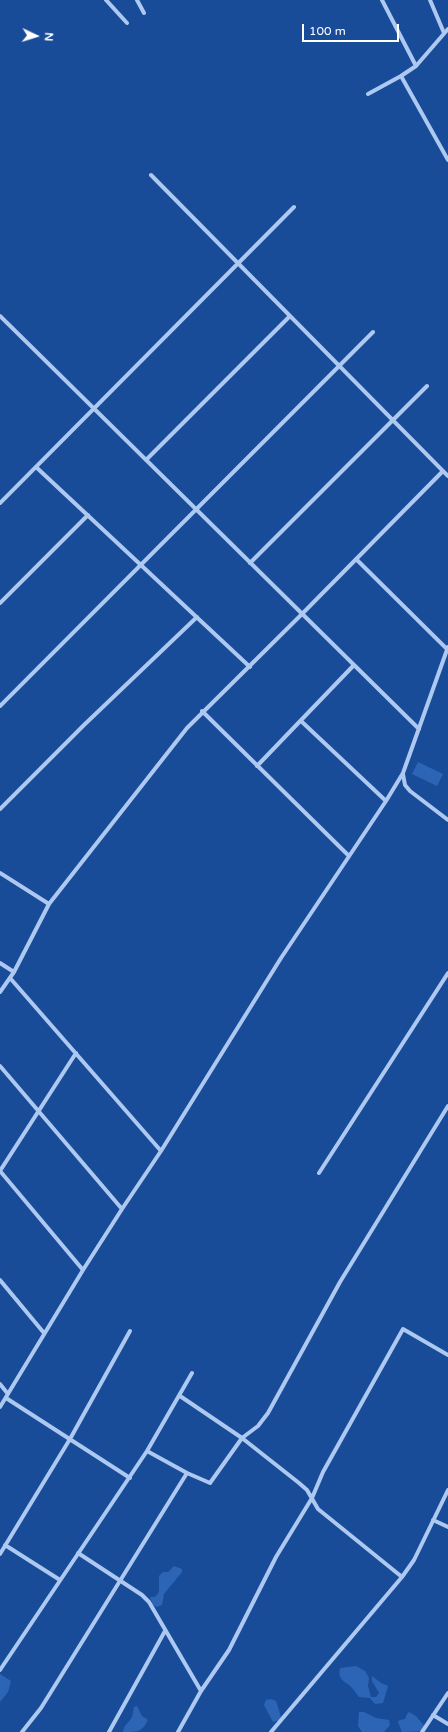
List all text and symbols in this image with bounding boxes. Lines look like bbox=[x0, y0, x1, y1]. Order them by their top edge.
north arrow bbox=[16, 16, 56, 56]
scale bar bbox=[304, 16, 401, 42]
text: 100 m bbox=[309, 24, 346, 38]
text: N bbox=[42, 32, 55, 42]

